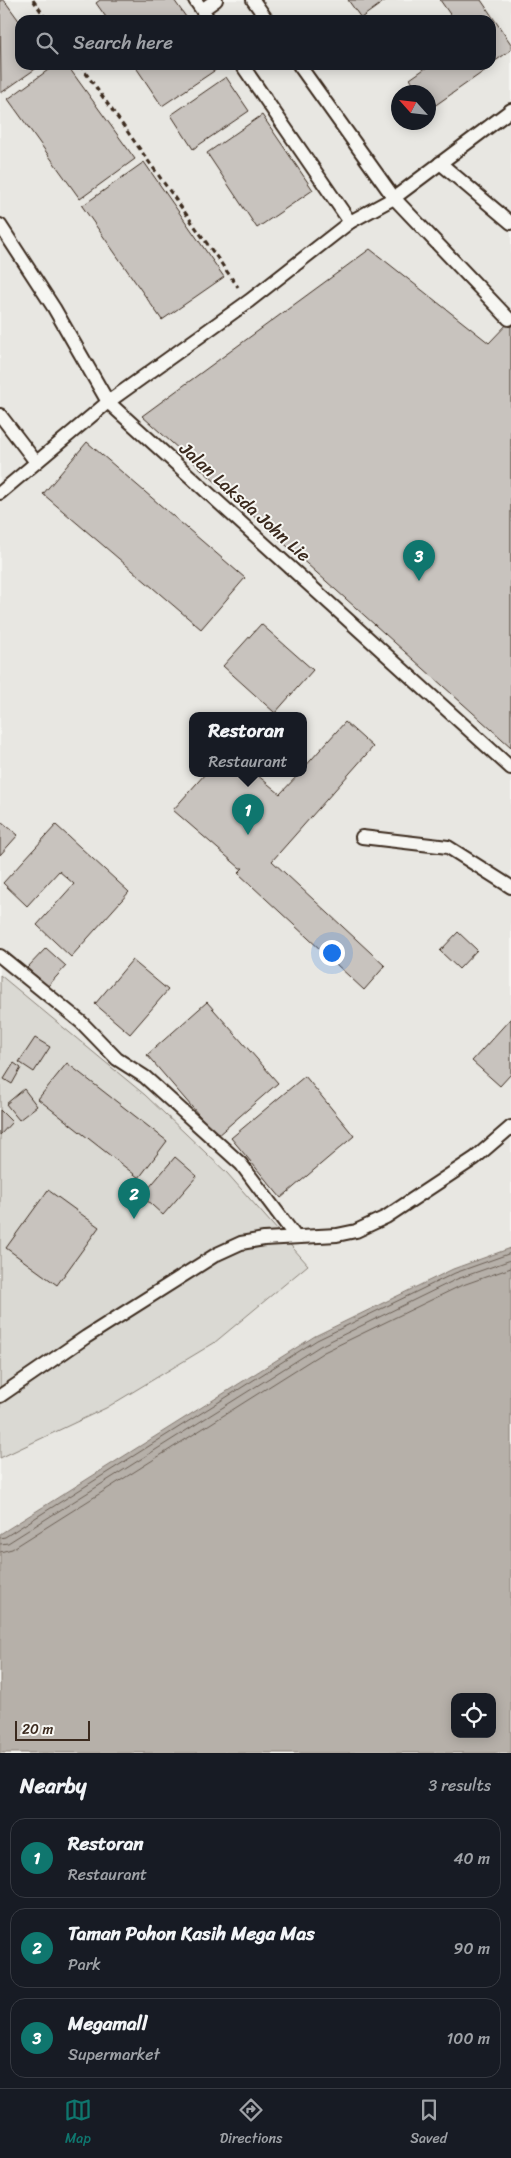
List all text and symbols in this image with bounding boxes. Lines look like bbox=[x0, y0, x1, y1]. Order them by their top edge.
search box bbox=[15, 15, 496, 70]
text: Search here bbox=[73, 26, 173, 59]
icon: search bbox=[33, 29, 61, 57]
north arrow bbox=[391, 85, 436, 130]
street label: Jalan Laksda John Lie bbox=[171, 433, 318, 570]
pin: 3 bbox=[403, 540, 435, 581]
popup bbox=[189, 712, 307, 777]
text: Restoran bbox=[208, 714, 284, 747]
text: Restaurant bbox=[208, 747, 288, 776]
pin: 1 bbox=[232, 794, 264, 835]
your location bbox=[319, 940, 345, 966]
pin: 2 bbox=[118, 1178, 150, 1219]
map controls bbox=[451, 1693, 496, 1738]
button: locate bbox=[451, 1693, 496, 1738]
text: 20 m bbox=[22, 1717, 53, 1742]
scale bar bbox=[15, 1718, 90, 1741]
text: Nearby bbox=[20, 1767, 86, 1805]
text: 3 results bbox=[428, 1771, 491, 1800]
text: Restoran bbox=[68, 1827, 144, 1860]
text: 1 bbox=[34, 1844, 40, 1873]
text: 40 m bbox=[453, 1844, 490, 1873]
text: Restaurant bbox=[68, 1860, 147, 1889]
text: Taman Pohon Kasih Mega Mas bbox=[68, 1917, 315, 1950]
text: 2 bbox=[32, 1934, 42, 1963]
text: 90 m bbox=[454, 1934, 490, 1963]
text: Park bbox=[68, 1950, 101, 1979]
text: Megamall bbox=[68, 2007, 147, 2040]
text: 3 bbox=[33, 2024, 41, 2053]
text: 100 m bbox=[446, 2024, 490, 2053]
text: Supermarket bbox=[68, 2040, 160, 2069]
tab: Map bbox=[64, 2096, 92, 2151]
tab: Directions bbox=[220, 2096, 282, 2151]
tab: Saved bbox=[410, 2096, 447, 2151]

